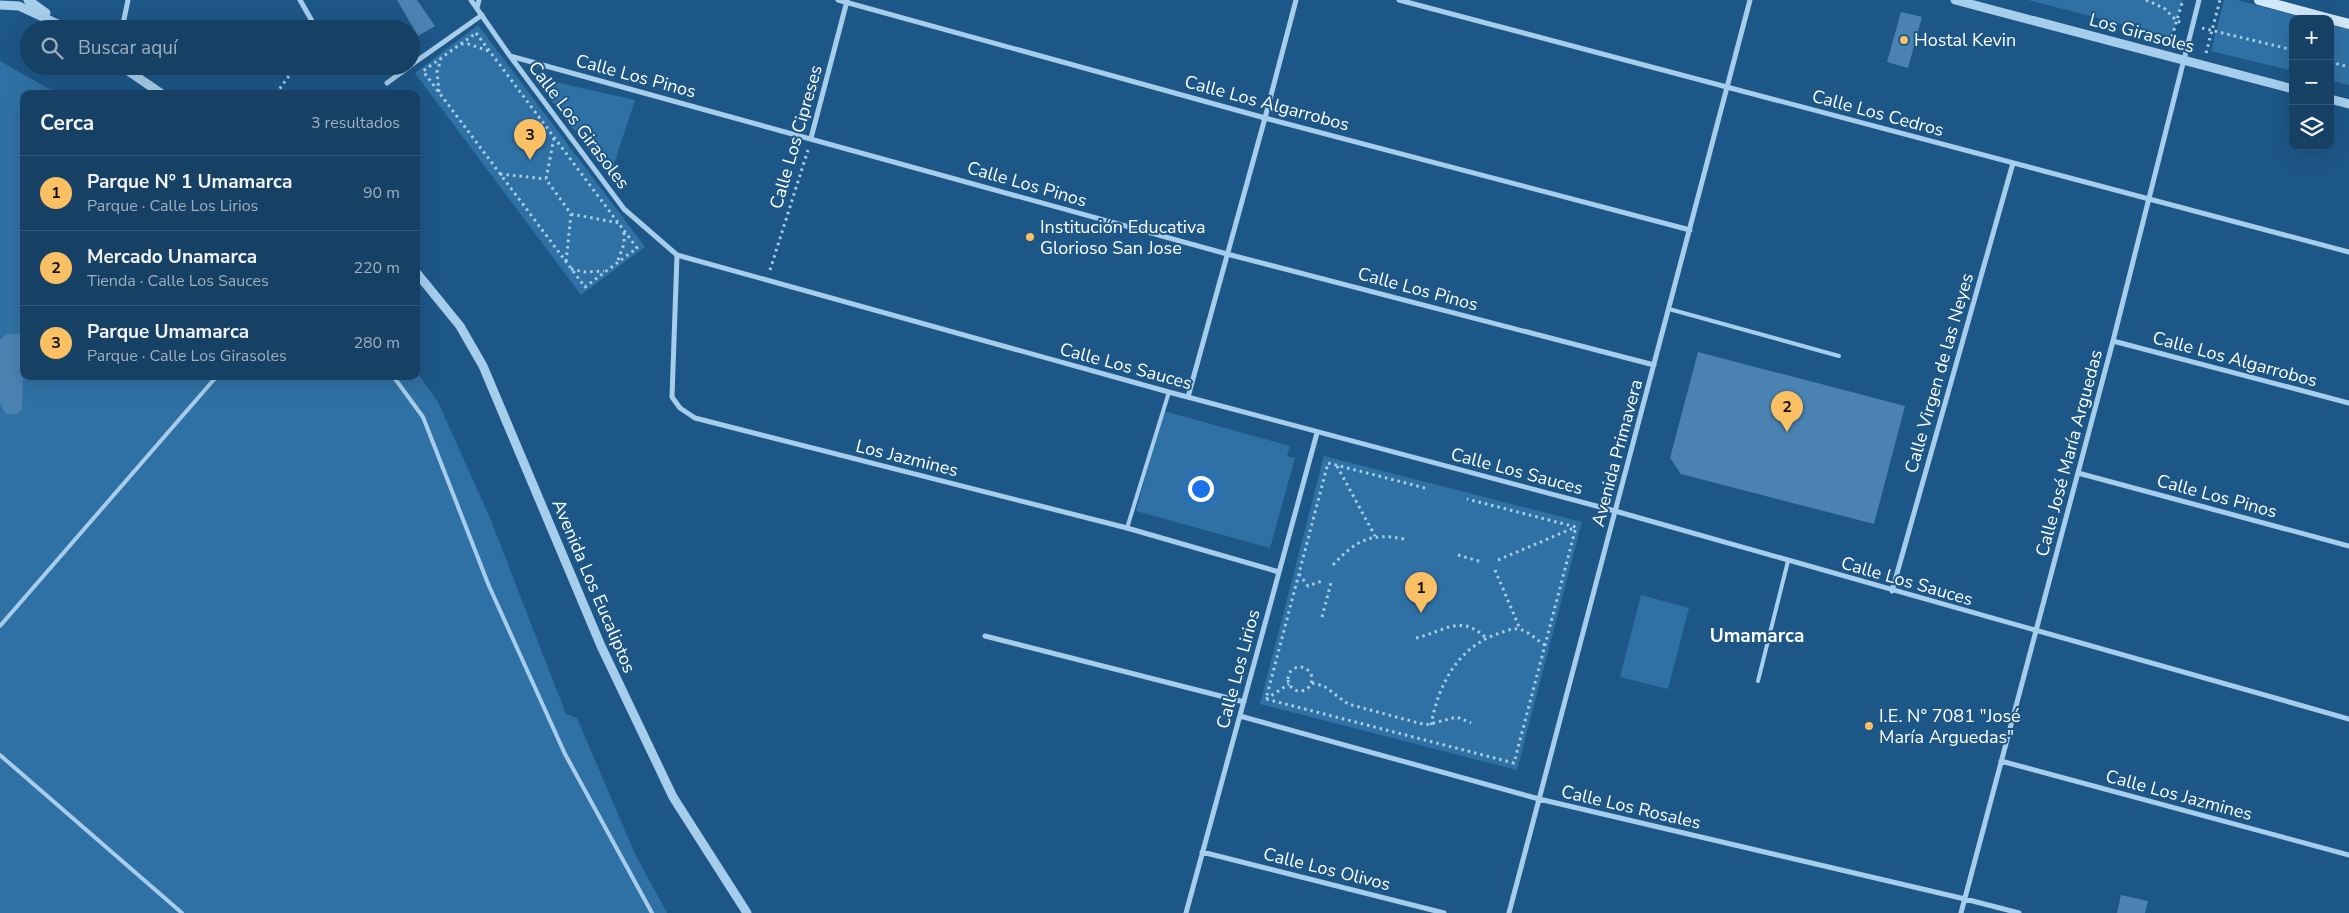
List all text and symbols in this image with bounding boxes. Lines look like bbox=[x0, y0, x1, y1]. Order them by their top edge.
street label: Los Girasoles bbox=[2087, 7, 2197, 59]
map controls bbox=[2289, 15, 2334, 150]
button: + bbox=[2289, 15, 2334, 60]
search box bbox=[20, 20, 420, 75]
place label: Hostal Kevin bbox=[1914, 28, 2016, 52]
icon: search bbox=[38, 34, 66, 62]
marker: Hostal Kevin bbox=[1898, 34, 1910, 46]
text: Buscar aquí bbox=[78, 35, 177, 61]
street label: Calle Los Pinos bbox=[573, 48, 699, 104]
street label: Calle Los Girasoles bbox=[523, 56, 635, 194]
button: − bbox=[2289, 60, 2334, 105]
street label: Calle Los Cipreses bbox=[764, 62, 828, 212]
street label: Calle Los Algarrobos bbox=[1182, 69, 1352, 137]
street label: Calle Los Cedros bbox=[1809, 84, 1947, 142]
button: layers bbox=[2289, 105, 2334, 150]
text: Cerca bbox=[40, 109, 94, 137]
text: 3 resultados bbox=[311, 112, 400, 134]
pin: 3 bbox=[514, 119, 546, 160]
street label: Calle Los Pinos bbox=[964, 155, 1090, 213]
text: Parque N° 1 Umamarca bbox=[87, 169, 292, 195]
text: 1 bbox=[51, 182, 61, 204]
text: 90 m bbox=[363, 182, 400, 204]
text: Parque · Calle Los Lirios bbox=[87, 195, 258, 217]
place label: Institución Educativa Glorioso San Jose bbox=[1040, 215, 1206, 260]
marker: Institución Educativa Glorioso San Jose bbox=[1024, 231, 1036, 243]
text: Mercado Unamarca bbox=[87, 244, 257, 270]
text: 2 bbox=[51, 257, 61, 279]
text: 220 m bbox=[353, 257, 400, 279]
street label: Calle Los Pinos bbox=[1355, 261, 1481, 317]
text: Tienda · Calle Los Sauces bbox=[87, 270, 269, 292]
street label: Calle Virgen de las Neyes bbox=[1899, 270, 1979, 476]
text: Parque Umamarca bbox=[87, 319, 249, 345]
street label: Calle Los Algarrobos bbox=[2150, 325, 2320, 393]
text: 3 bbox=[51, 332, 61, 354]
text: 280 m bbox=[353, 332, 400, 354]
street label: Calle Los Sauces bbox=[1057, 337, 1195, 395]
text: Parque · Calle Los Girasoles bbox=[87, 345, 287, 367]
street label: Calle José María Arguedas bbox=[2030, 347, 2108, 559]
street label: Avenida Primavera bbox=[1586, 377, 1648, 529]
pin: 2 bbox=[1771, 391, 1803, 432]
street label: Los Jazmines bbox=[853, 434, 961, 482]
street label: Calle Los Sauces bbox=[1448, 442, 1586, 500]
street label: Calle Los Pinos bbox=[2154, 468, 2280, 524]
your location bbox=[1188, 476, 1214, 502]
street label: Avenida Los Eucaliptos bbox=[547, 495, 641, 677]
street label: Calle Los Sauces bbox=[1838, 551, 1976, 611]
pin: 1 bbox=[1405, 572, 1437, 613]
street label: Calle Los Lirios bbox=[1211, 607, 1265, 731]
district label: Umamarca bbox=[1710, 623, 1804, 649]
place label: I.E. N° 7081 "José María Arguedas" bbox=[1879, 704, 2021, 749]
marker: I.E. N° 7081 "José María Arguedas" bbox=[1863, 720, 1875, 732]
street label: Calle Los Jazmines bbox=[2103, 764, 2255, 826]
street label: Calle Los Rosales bbox=[1559, 779, 1703, 835]
street label: Calle Los Olivos bbox=[1261, 842, 1393, 896]

